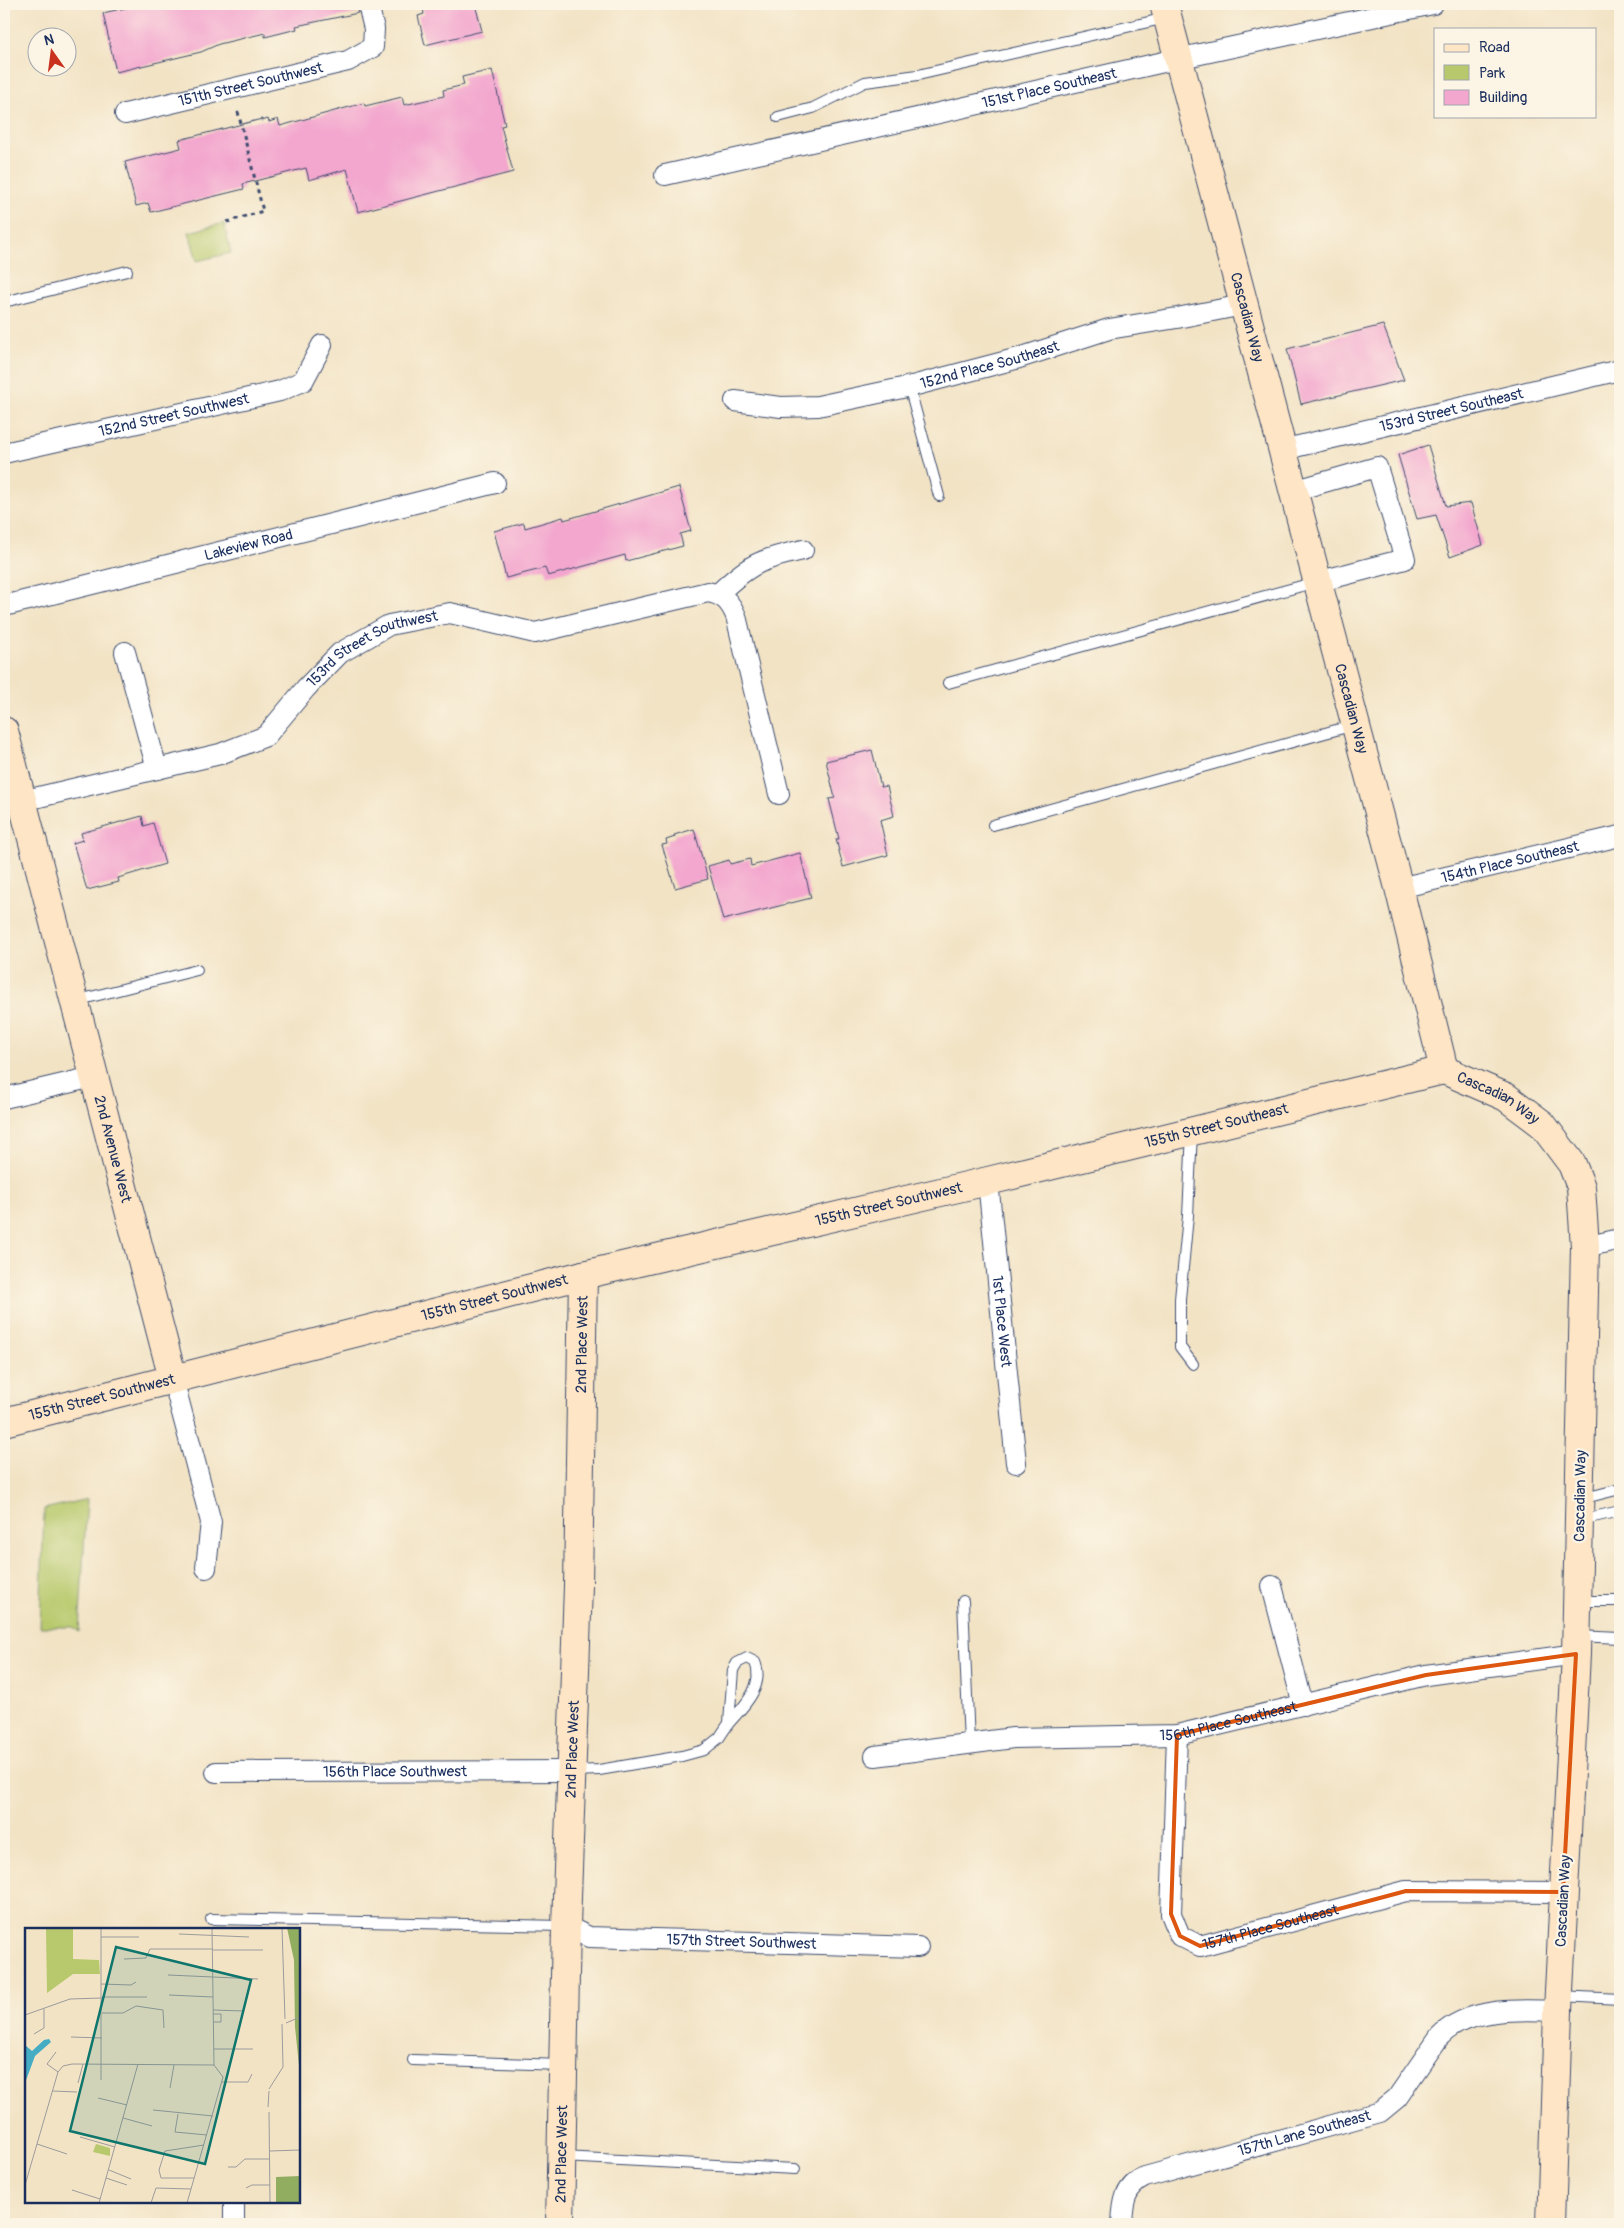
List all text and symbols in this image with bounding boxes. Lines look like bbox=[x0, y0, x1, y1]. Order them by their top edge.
north arrow bbox=[28, 28, 78, 78]
legend bbox=[1434, 28, 1596, 118]
text: N bbox=[42, 30, 56, 49]
text: Road bbox=[1479, 38, 1510, 57]
street label: 151th Street Southwest bbox=[176, 58, 326, 111]
street label: 151st Place Southeast bbox=[980, 64, 1120, 113]
text: Park bbox=[1479, 64, 1506, 83]
text: Building bbox=[1479, 88, 1527, 107]
street label: Cascadian Way bbox=[1226, 270, 1268, 365]
street label: 152nd Place Southeast bbox=[918, 336, 1063, 393]
street label: 153rd Street Southeast bbox=[1378, 384, 1526, 437]
street label: 152nd Street Southwest bbox=[97, 389, 252, 441]
street label: Lakeview Road bbox=[202, 525, 295, 565]
street label: 153rd Street Southwest bbox=[303, 606, 440, 692]
street label: Cascadian Way bbox=[1330, 662, 1372, 756]
street label: 154th Place Southeast bbox=[1439, 837, 1582, 888]
street label: Cascadian Way bbox=[1454, 1068, 1543, 1129]
street label: 2nd Avenue West bbox=[89, 1094, 136, 1206]
street label: 155th Street Southeast bbox=[1143, 1099, 1291, 1153]
street label: 155th Street Southwest bbox=[813, 1178, 965, 1231]
street label: 155th Street Southwest bbox=[419, 1270, 571, 1326]
street label: 1st Place West bbox=[987, 1275, 1016, 1369]
street label: 2nd Place West bbox=[572, 1294, 593, 1393]
street label: 155th Street Southwest bbox=[27, 1370, 178, 1425]
street label: Cascadian Way bbox=[1570, 1449, 1591, 1542]
street label: 156th Place Southeast bbox=[1159, 1697, 1300, 1746]
street label: 2nd Place West bbox=[562, 1699, 584, 1798]
street label: 156th Place Southwest bbox=[323, 1762, 468, 1782]
street label: Cascadian Way bbox=[1552, 1854, 1575, 1947]
street label: 157th Place Southeast bbox=[1200, 1900, 1341, 1955]
inset map bbox=[25, 1928, 300, 2203]
street label: 157th Street Southwest bbox=[666, 1930, 818, 1954]
street label: 2nd Place West bbox=[551, 2104, 572, 2203]
street label: 157th Lane Southeast bbox=[1236, 2106, 1374, 2161]

